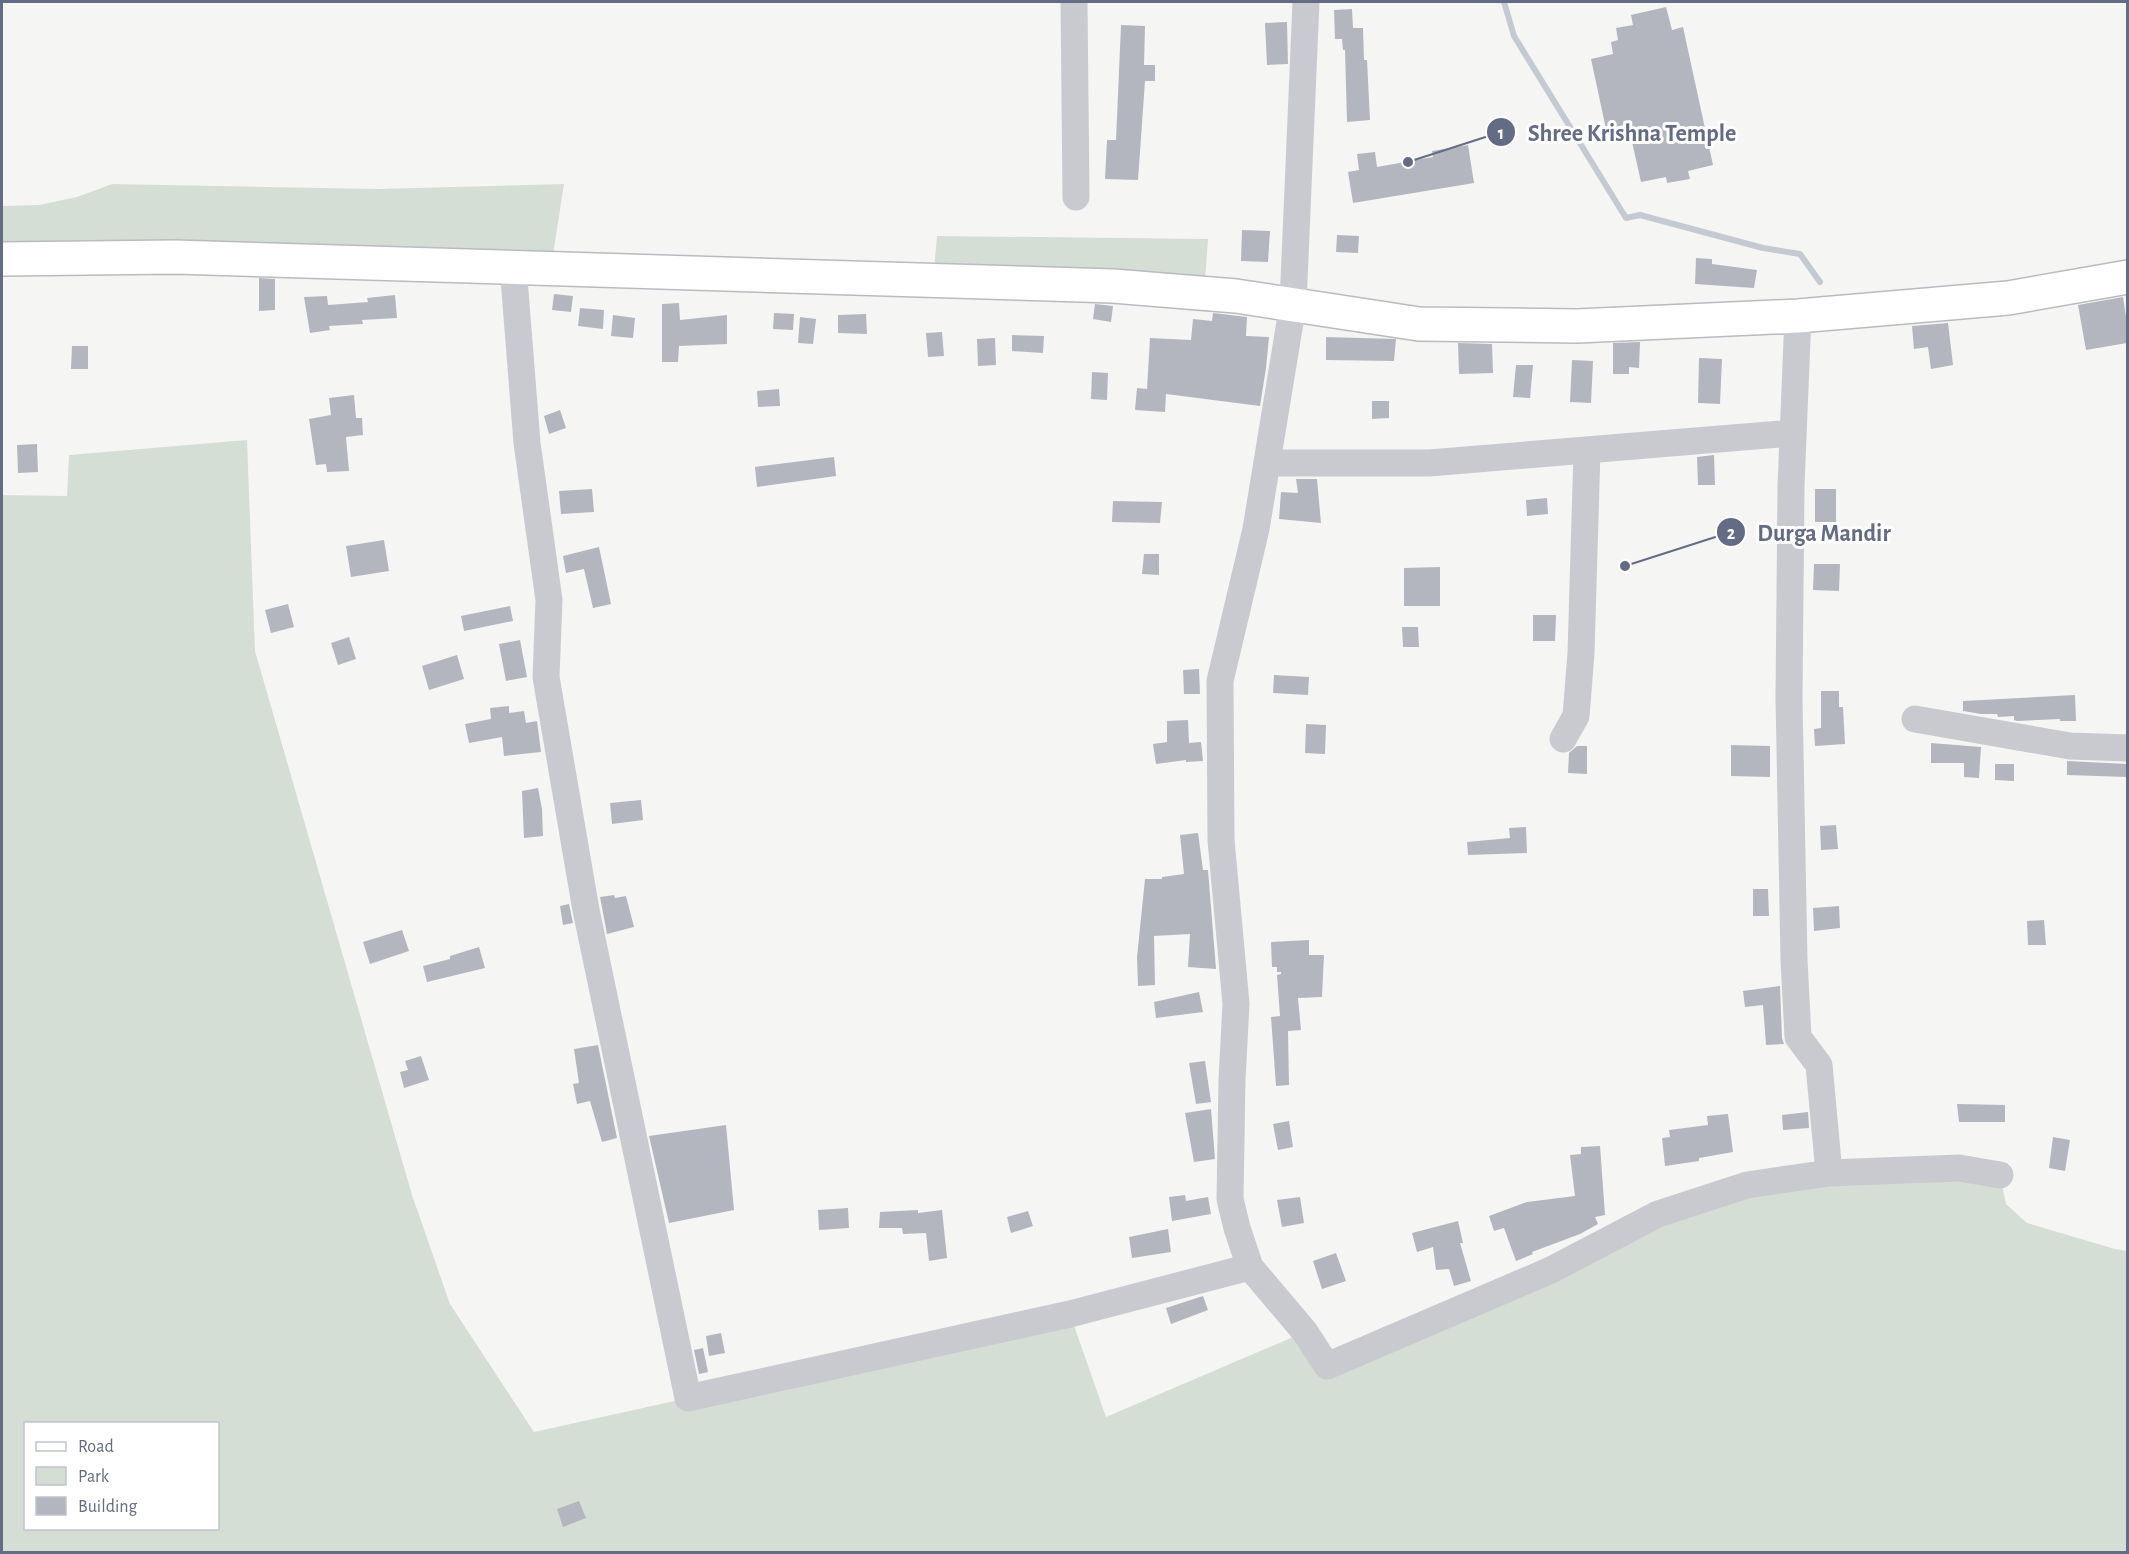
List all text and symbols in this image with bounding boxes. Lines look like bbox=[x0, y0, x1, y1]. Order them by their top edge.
callout: Shree Krishna Temple bbox=[1486, 111, 1748, 153]
text: Shree Krishna Temple bbox=[1528, 122, 1736, 146]
text: 1 bbox=[1498, 125, 1504, 143]
callout: Durga Mandir bbox=[1716, 511, 1903, 553]
text: Durga Mandir bbox=[1757, 522, 1891, 546]
text: 2 bbox=[1727, 525, 1736, 543]
legend bbox=[24, 1422, 219, 1530]
text: Road bbox=[78, 1438, 114, 1456]
text: Park bbox=[78, 1468, 110, 1486]
text: Building bbox=[78, 1498, 138, 1516]

